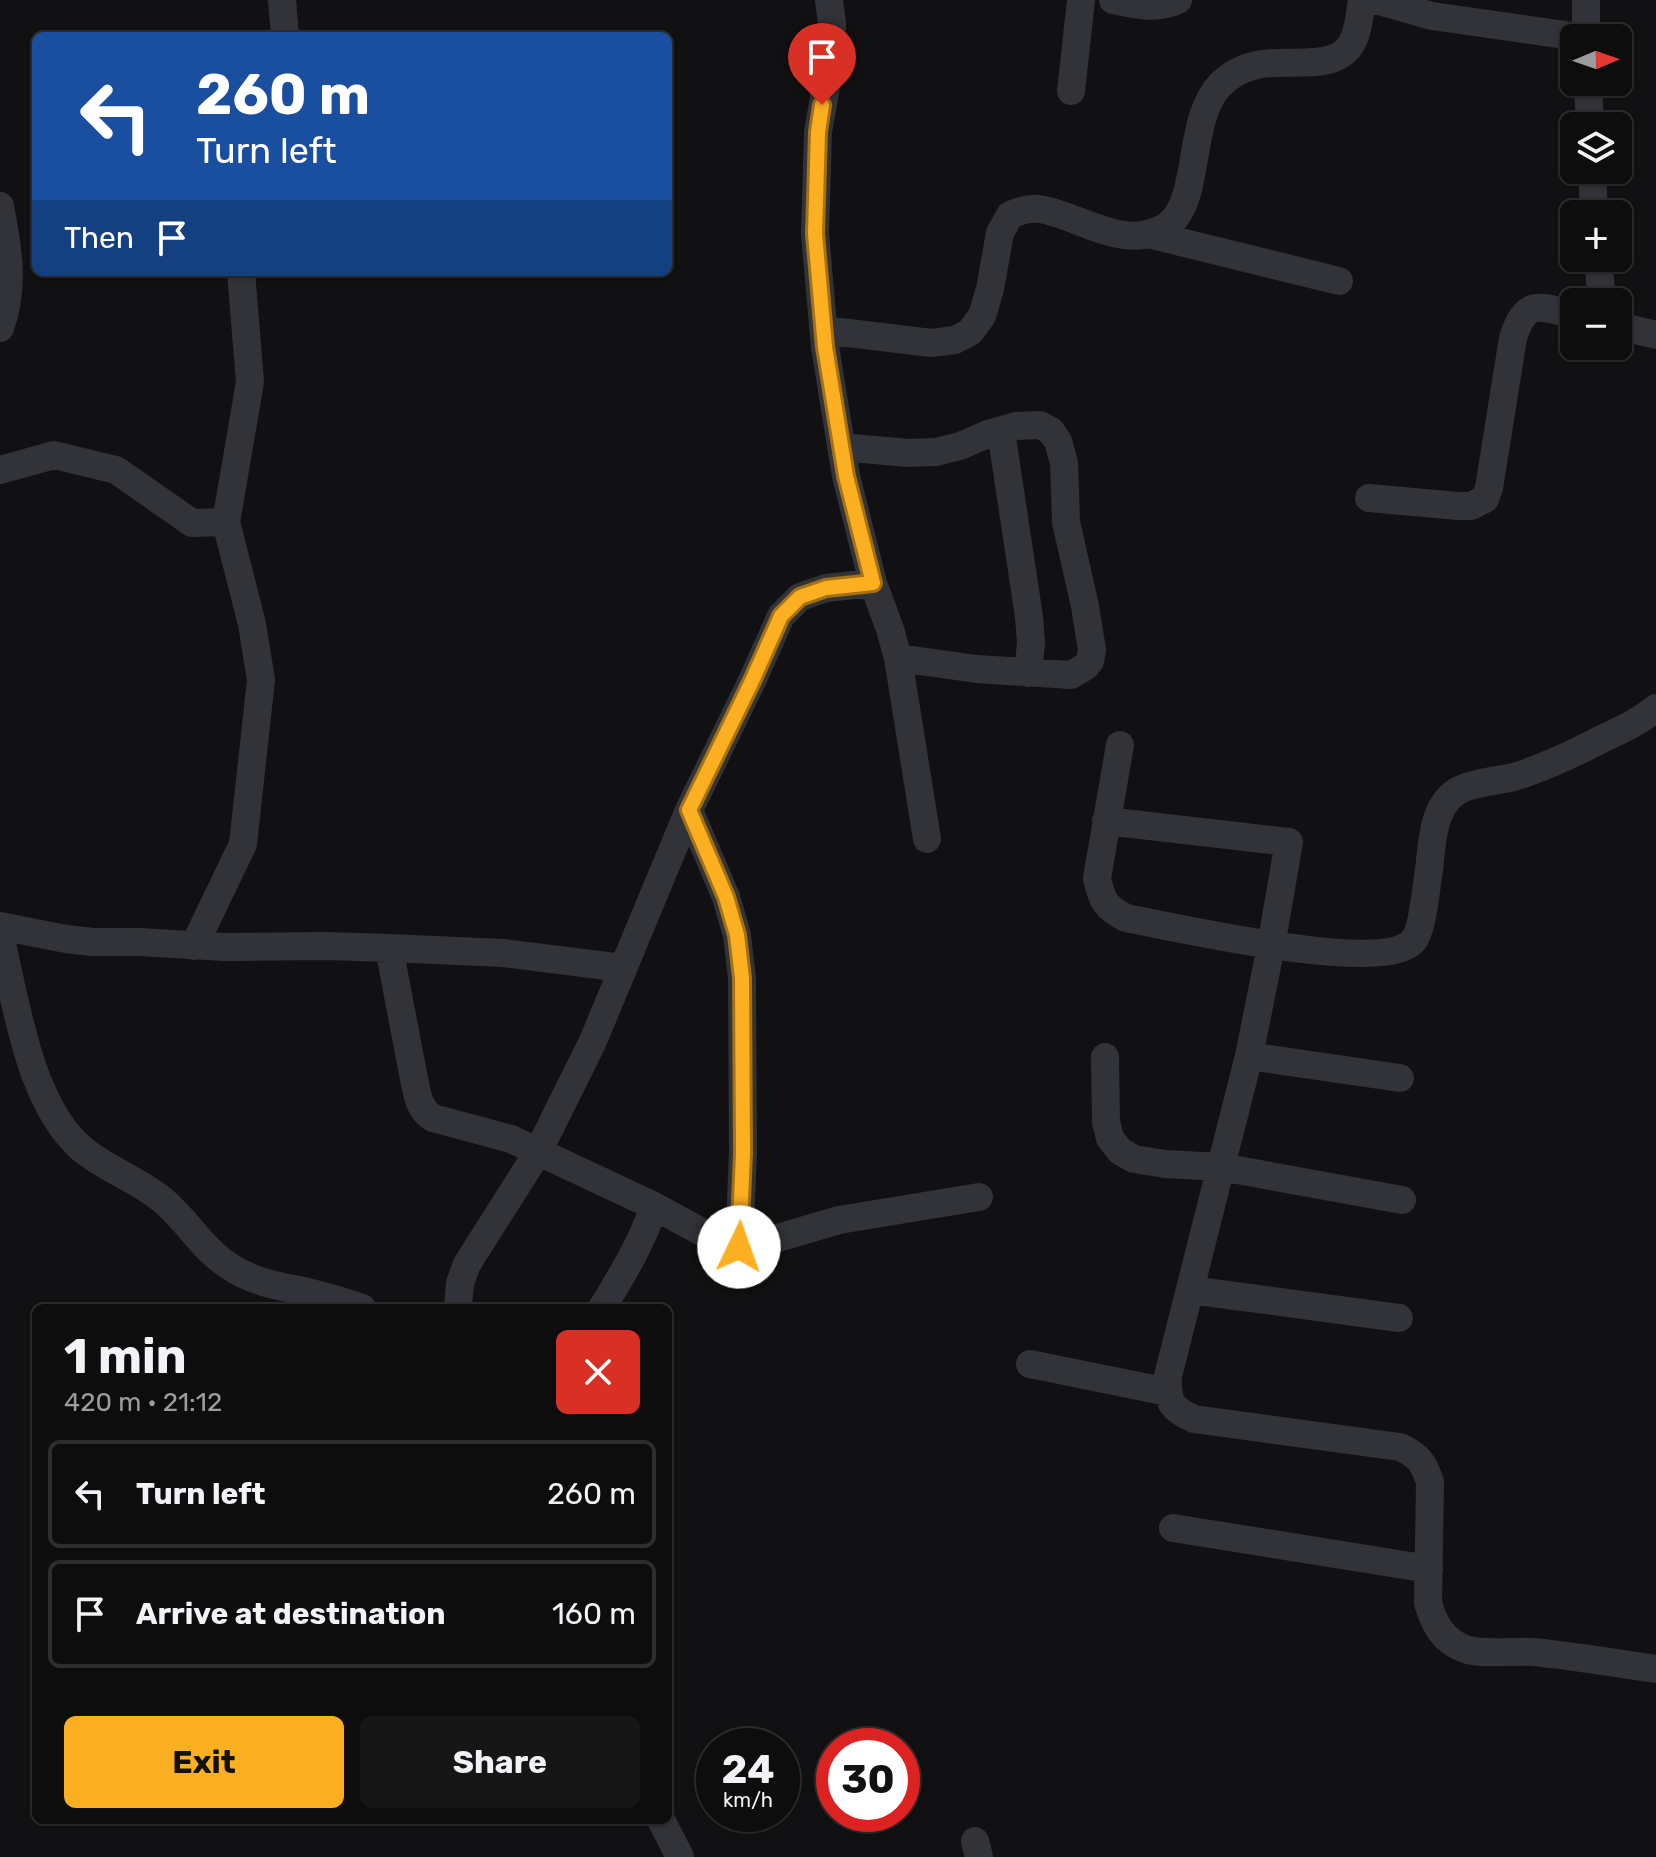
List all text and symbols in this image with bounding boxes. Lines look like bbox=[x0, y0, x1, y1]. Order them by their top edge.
pin bbox=[788, 23, 856, 105]
north arrow bbox=[1560, 24, 1632, 96]
map controls bbox=[1560, 24, 1632, 360]
icon: arrive bbox=[800, 35, 844, 79]
text: 260 m bbox=[196, 62, 370, 128]
icon: left bbox=[64, 64, 168, 168]
button: layers bbox=[1560, 112, 1632, 184]
text: Turn left bbox=[196, 129, 337, 172]
button: + bbox=[1560, 200, 1632, 272]
icon: arrive bbox=[150, 216, 194, 260]
text: Then bbox=[64, 220, 134, 256]
button: − bbox=[1560, 288, 1632, 360]
position arrow bbox=[697, 1205, 781, 1289]
text: 1 min bbox=[64, 1328, 187, 1385]
button: close bbox=[556, 1330, 640, 1414]
text: 420 m · 21:12 bbox=[64, 1387, 222, 1418]
icon: left bbox=[68, 1472, 112, 1516]
text: Turn left bbox=[136, 1476, 266, 1512]
text: 260 m bbox=[547, 1476, 636, 1512]
icon: arrive bbox=[68, 1592, 112, 1636]
text: Arrive at destination bbox=[136, 1596, 446, 1632]
text: 160 m bbox=[552, 1596, 636, 1632]
button: Exit bbox=[64, 1716, 344, 1808]
button: Share bbox=[360, 1716, 640, 1808]
speed limit sign: 30 bbox=[816, 1728, 920, 1832]
text: 24 bbox=[721, 1746, 775, 1793]
text: km/h bbox=[723, 1788, 773, 1812]

